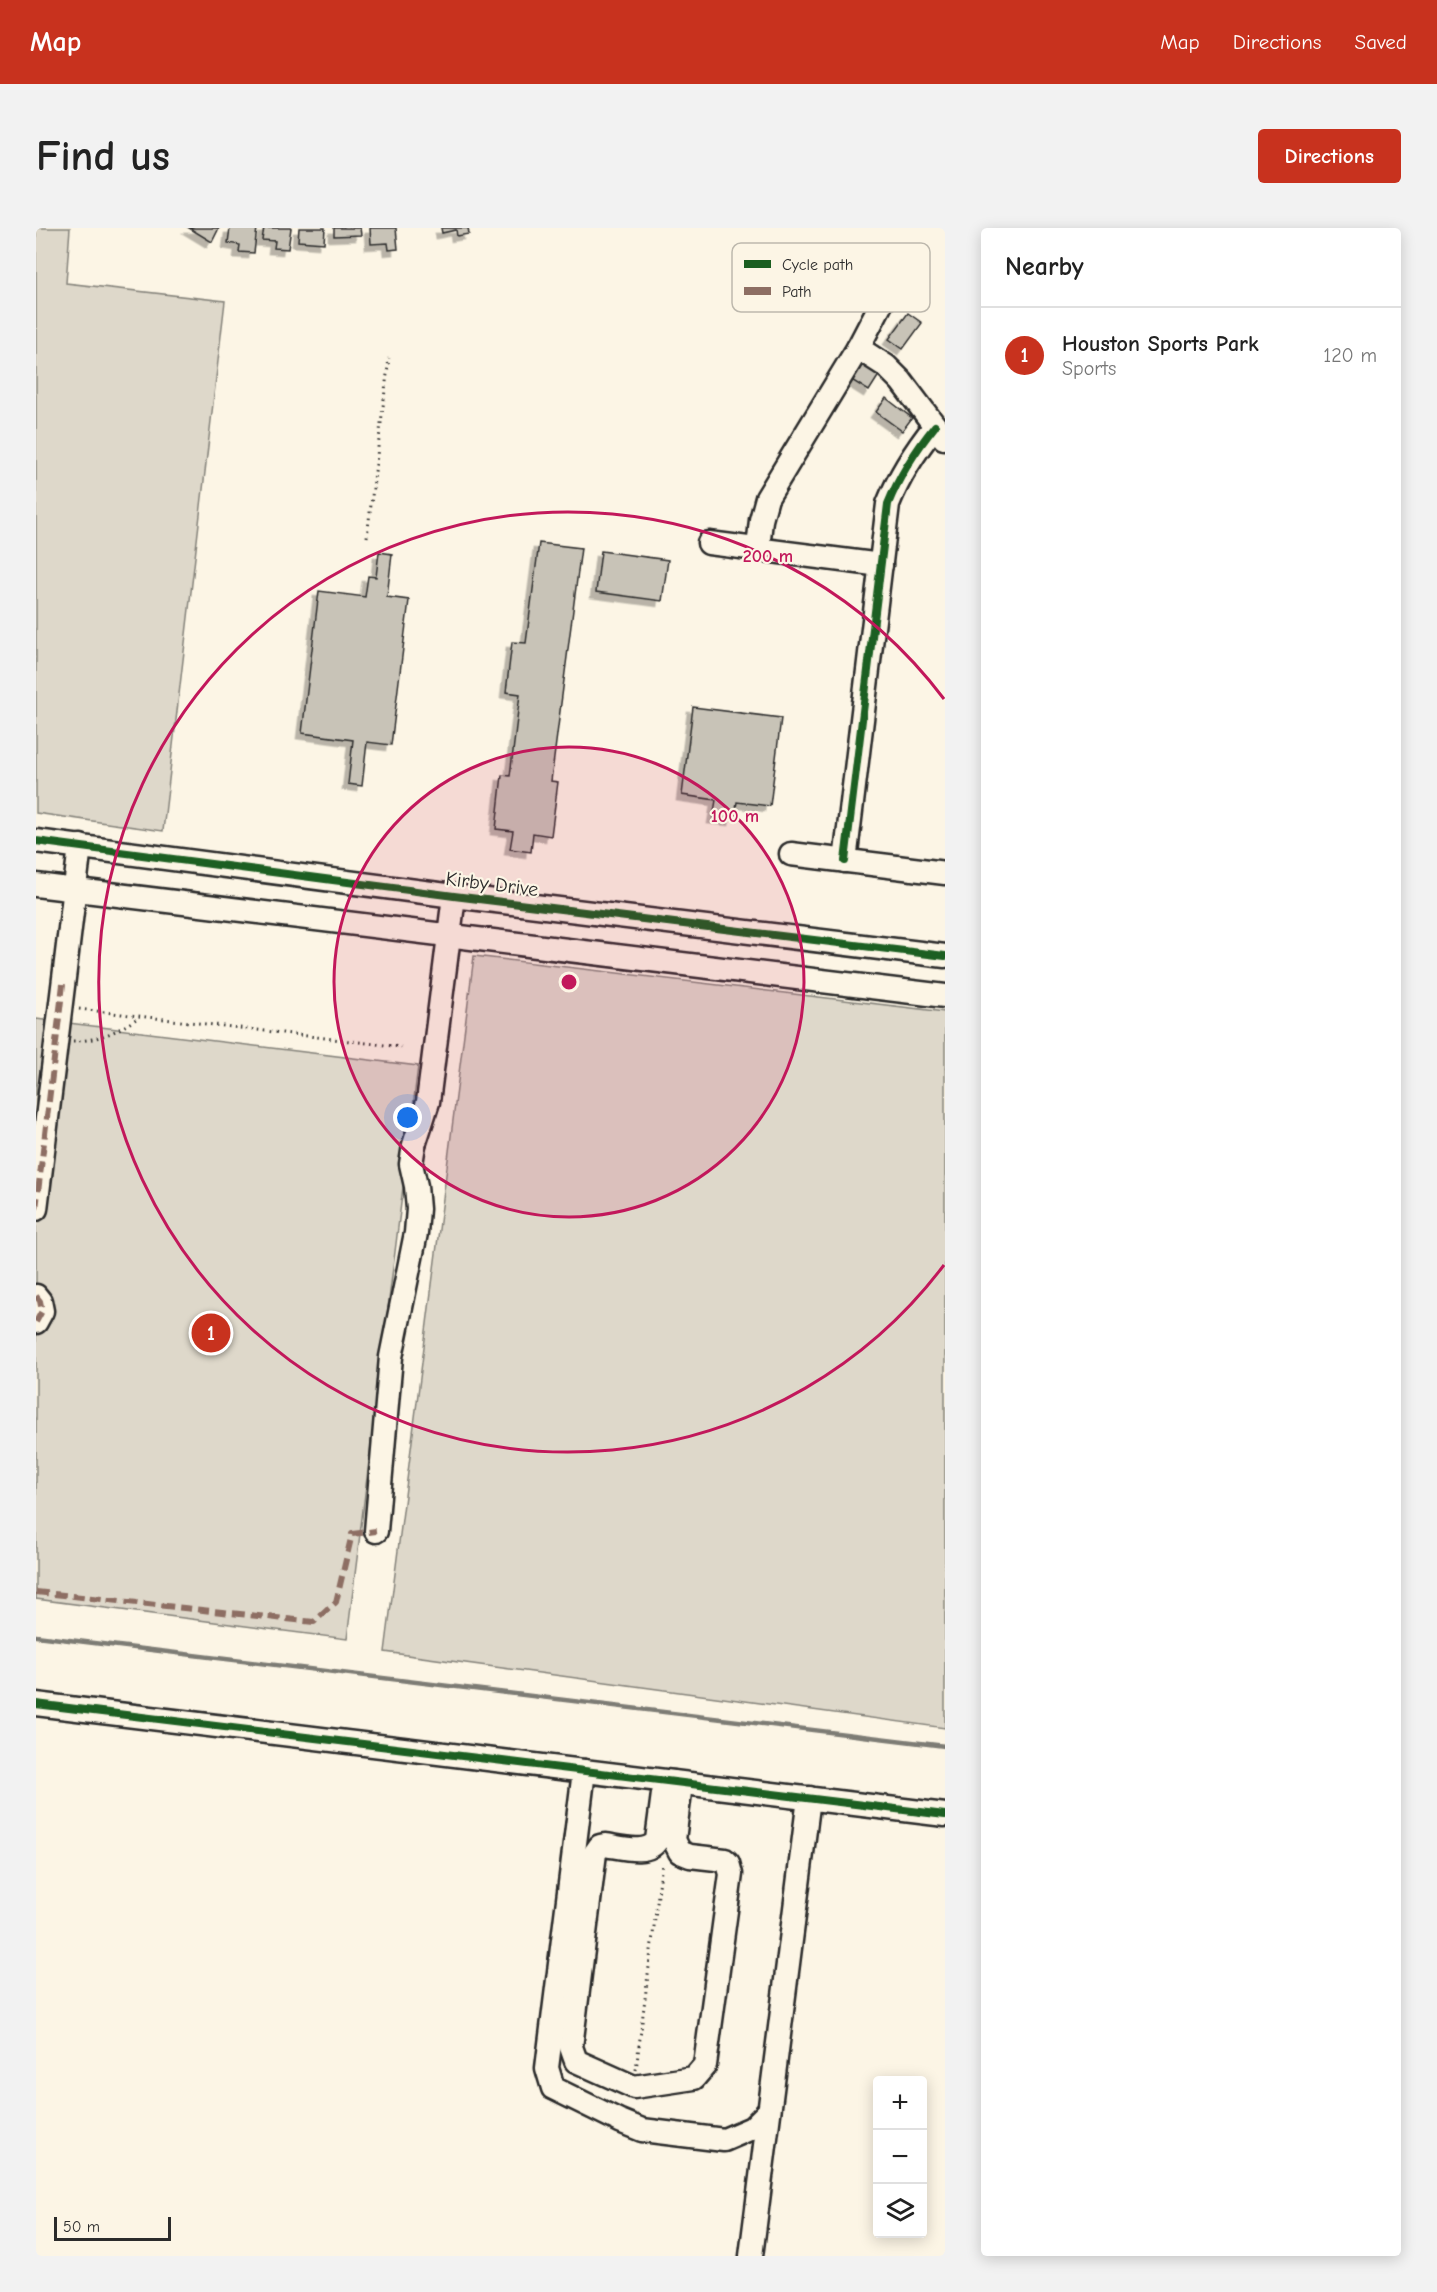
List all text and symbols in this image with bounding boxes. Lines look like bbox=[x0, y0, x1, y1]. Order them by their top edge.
text: Map bbox=[30, 26, 81, 58]
text: Map bbox=[1160, 30, 1200, 54]
text: Directions bbox=[1233, 30, 1322, 54]
text: Saved bbox=[1355, 30, 1407, 54]
button: Directions bbox=[1258, 129, 1401, 183]
text: Find us bbox=[36, 132, 170, 181]
legend bbox=[732, 243, 930, 312]
text: Nearby bbox=[1005, 252, 1084, 282]
text: Cycle path bbox=[782, 256, 853, 274]
text: Path bbox=[782, 283, 812, 301]
text: Houston Sports Park bbox=[1062, 331, 1259, 357]
text: 1 bbox=[1021, 344, 1028, 367]
text: 120 m bbox=[1323, 344, 1377, 367]
text: Sports bbox=[1062, 357, 1116, 380]
text: 200 m bbox=[743, 546, 793, 567]
text: 100 m bbox=[711, 806, 759, 827]
street label: Kirby Drive bbox=[444, 867, 540, 901]
centre of rings bbox=[559, 972, 579, 992]
your location bbox=[393, 1103, 422, 1132]
pin: 1 bbox=[192, 1310, 231, 1356]
map controls bbox=[873, 2076, 927, 2238]
button: + bbox=[873, 2076, 927, 2130]
button: − bbox=[873, 2130, 927, 2184]
button: layers bbox=[873, 2184, 927, 2238]
scale bar bbox=[54, 2214, 171, 2242]
text: 50 m bbox=[63, 2218, 100, 2236]

